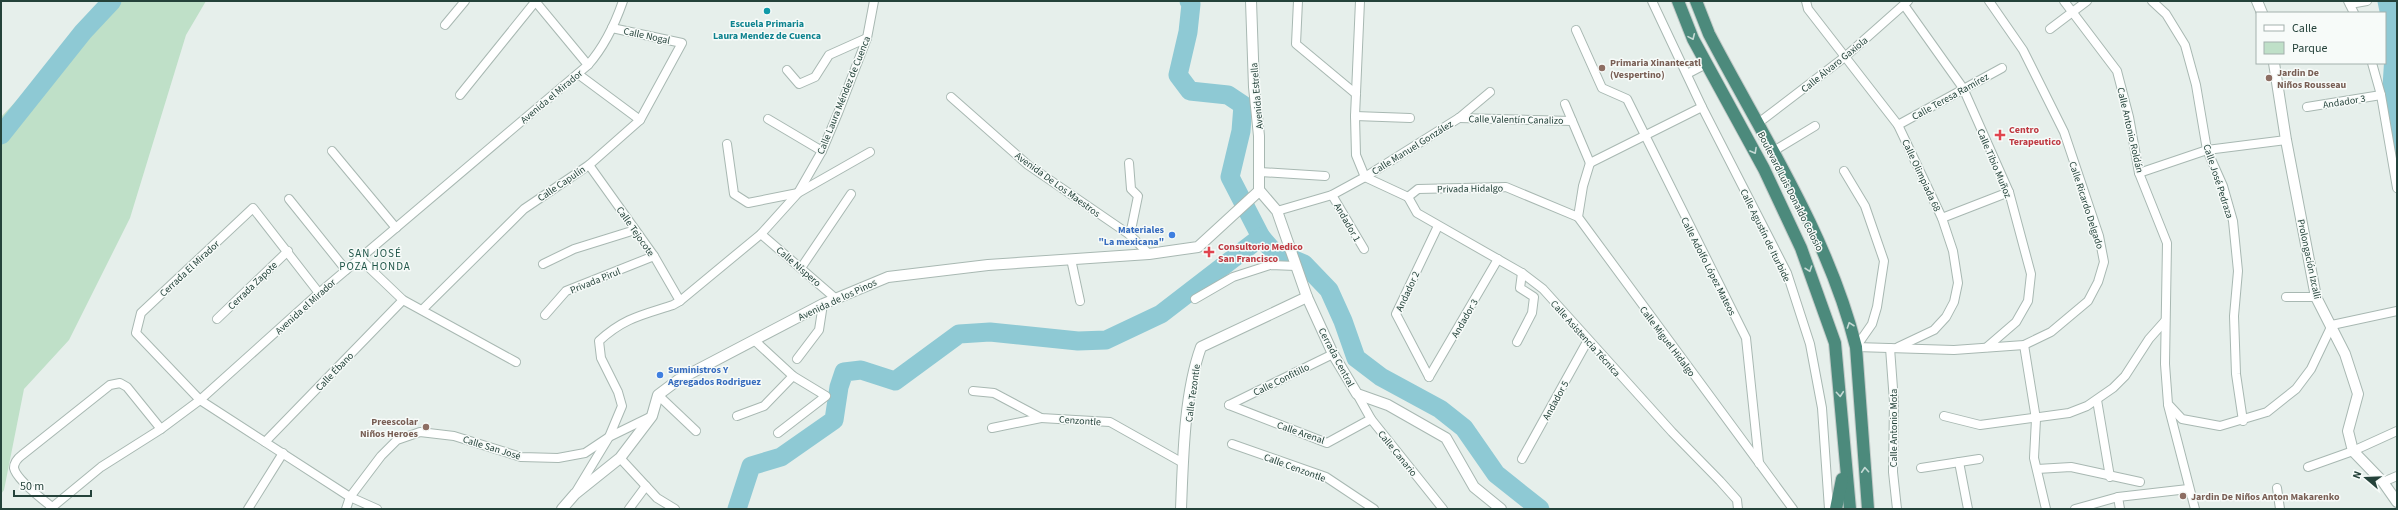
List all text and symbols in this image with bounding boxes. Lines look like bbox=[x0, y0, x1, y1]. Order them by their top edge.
marker: Escuela Primaria Laura Mendez de Cuenca bbox=[762, 6, 772, 16]
legend bbox=[2256, 12, 2386, 64]
place label: Escuela Primaria Laura Mendez de Cuenca bbox=[713, 17, 821, 43]
text: Calle bbox=[2292, 20, 2317, 37]
street label: Calle Nogal bbox=[622, 24, 672, 48]
one-way arrow bbox=[1687, 33, 1695, 41]
street label: Calle Álvaro Gaxiola bbox=[1798, 33, 1871, 96]
street label: Calle Laura Méndez de Cuenca bbox=[814, 34, 874, 157]
text: Parque bbox=[2292, 40, 2328, 57]
place label: Primaria Xinantecatl (Vespertino) bbox=[1610, 56, 1701, 82]
street label: Avenida Estrella bbox=[1247, 62, 1267, 130]
marker: Primaria Xinantecatl (Vespertino) bbox=[1597, 63, 1607, 73]
street label: Avenida el Mirador bbox=[517, 66, 586, 127]
place label: Jardin De Niños Rousseau bbox=[2277, 66, 2347, 92]
street label: Calle Teresa Ramírez bbox=[1909, 70, 1992, 124]
marker: Jardin De Niños Rousseau bbox=[2264, 73, 2274, 83]
street label: Calle Antonio Roldán bbox=[2113, 86, 2147, 174]
street label: Andador 3 bbox=[2322, 92, 2366, 112]
street label: Calle Valentín Canalizo bbox=[1468, 112, 1564, 128]
street label: Calle Manuel González bbox=[1369, 117, 1456, 179]
place label: Centro Terapeutico bbox=[2009, 123, 2062, 149]
street label: Calle Tibio Muñoz bbox=[1973, 127, 2015, 200]
street label: Boulevard Luis Donaldo Colosio bbox=[1754, 129, 1826, 254]
marker: Centro Terapeutico bbox=[1994, 129, 2006, 141]
street label: Calle Olimpiada 68 bbox=[1898, 137, 1944, 214]
street label: Calle José Pedraza bbox=[2199, 142, 2237, 220]
one-way arrow bbox=[1750, 147, 1757, 154]
street label: Avenida De Los Maestros bbox=[1012, 149, 1103, 221]
street label: Calle Ricardo Delgado bbox=[2065, 160, 2107, 251]
street label: Calle Capulín bbox=[535, 163, 588, 205]
street label: Privada Hidalgo bbox=[1437, 181, 1503, 197]
street label: Calle Agustín de Iturbide bbox=[1736, 187, 1794, 284]
street label: Andador 1 bbox=[1330, 200, 1364, 245]
street label: Calle Tejocote bbox=[613, 204, 658, 259]
street label: Calle Adolfo López Mateos bbox=[1677, 215, 1739, 318]
street label: Prolongación Izcalli bbox=[2294, 218, 2324, 301]
place label: Materiales "La mexicana" bbox=[1098, 223, 1165, 249]
marker: Materiales "La mexicana" bbox=[1167, 230, 1177, 240]
street label: Cerrada El Mirador bbox=[157, 237, 223, 300]
place label: Consultorio Medico San Francisco bbox=[1218, 240, 1303, 266]
street label: Calle Níspero bbox=[773, 243, 824, 290]
district label: SAN JOSÉ POZA HONDA bbox=[339, 246, 411, 274]
marker: Consultorio Medico San Francisco bbox=[1203, 246, 1215, 258]
street label: Cerrada Zapote bbox=[225, 258, 281, 313]
street label: Privada Pirul bbox=[568, 264, 623, 297]
one-way arrow bbox=[1804, 265, 1812, 272]
street label: Andador 2 bbox=[1392, 269, 1423, 314]
street label: Avenida el Mirador bbox=[272, 275, 340, 338]
street label: Avenida de los Pinos bbox=[796, 276, 879, 324]
street label: Andador 3 bbox=[1448, 296, 1482, 341]
street label: Calle Asistencia Técnica bbox=[1547, 297, 1623, 380]
street label: Calle Miguel Hidalgo bbox=[1636, 303, 1698, 380]
one-way arrow bbox=[1846, 322, 1855, 329]
street label: Cerrada Central bbox=[1315, 325, 1358, 390]
street label: Calle Ébano bbox=[313, 349, 357, 394]
street label: Calle Confitillo bbox=[1251, 360, 1312, 400]
place label: Suministros Y Agregados Rodriguez bbox=[667, 363, 761, 389]
street label: Calle Tezontle bbox=[1182, 363, 1204, 423]
marker: Suministros Y Agregados Rodriguez bbox=[655, 370, 665, 380]
street label: Andador 5 bbox=[1539, 378, 1572, 423]
street label: Calle Antonio Mota bbox=[1887, 389, 1901, 467]
one-way arrow bbox=[1835, 391, 1844, 397]
street label: Cenzontle bbox=[1058, 413, 1101, 429]
place label: Preescolar Niños Heroes bbox=[360, 415, 419, 441]
street label: Calle Arenal bbox=[1275, 418, 1327, 448]
marker: Preescolar Niños Heroes bbox=[421, 422, 431, 432]
street label: Calle Canario bbox=[1374, 428, 1420, 480]
street label: Calle San José bbox=[461, 432, 522, 463]
street label: Calle Cenzontle bbox=[1262, 450, 1328, 486]
north arrow bbox=[2346, 458, 2386, 498]
one-way arrow bbox=[1860, 467, 1869, 473]
text: N bbox=[2349, 469, 2365, 481]
scale bar bbox=[14, 472, 91, 498]
text: 50 m bbox=[20, 478, 44, 495]
place label: Jardin De Niños Anton Makarenko bbox=[2191, 490, 2340, 504]
marker: Jardin De Niños Anton Makarenko bbox=[2178, 491, 2188, 501]

